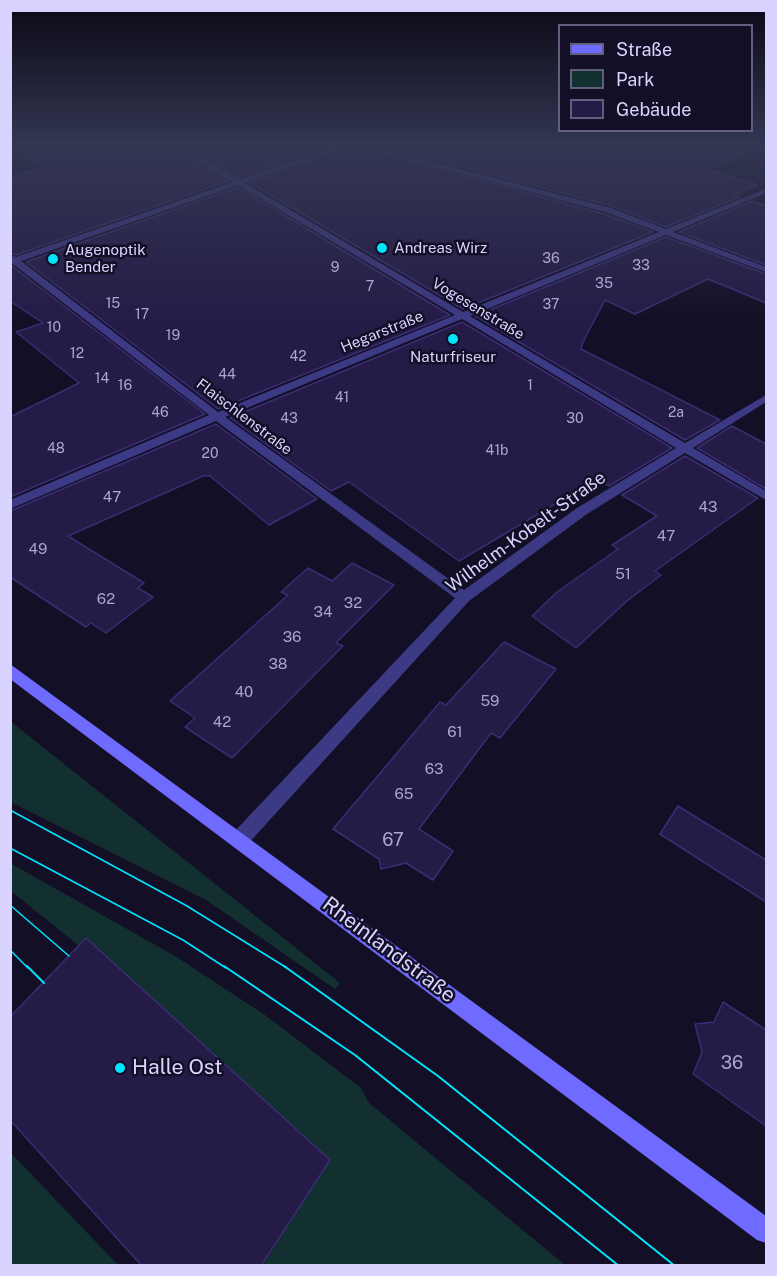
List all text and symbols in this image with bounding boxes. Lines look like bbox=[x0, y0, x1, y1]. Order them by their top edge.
legend bbox=[558, 24, 753, 132]
text: Straße bbox=[616, 39, 672, 60]
text: Park bbox=[616, 69, 654, 90]
text: Gebäude bbox=[616, 99, 691, 120]
place label: Andreas Wirz bbox=[394, 239, 487, 257]
place label: Augenoptik Bender bbox=[65, 241, 146, 276]
marker: Andreas Wirz bbox=[375, 241, 389, 255]
house number: 36 bbox=[542, 251, 560, 267]
marker: Augenoptik Bender bbox=[46, 252, 60, 266]
house number: 33 bbox=[632, 258, 650, 274]
house number: 9 bbox=[331, 260, 339, 276]
street label: Vogesenstraße bbox=[429, 274, 527, 344]
house number: 35 bbox=[595, 276, 613, 292]
house number: 7 bbox=[366, 279, 374, 295]
house number: 15 bbox=[106, 296, 120, 312]
house number: 37 bbox=[543, 297, 559, 313]
house number: 17 bbox=[135, 307, 149, 323]
street label: Hegarstraße bbox=[338, 307, 426, 357]
house number: 10 bbox=[47, 320, 61, 336]
house number: 19 bbox=[166, 328, 180, 344]
marker: Naturfriseur bbox=[446, 332, 460, 346]
house number: 12 bbox=[70, 346, 84, 362]
place label: Naturfriseur bbox=[410, 348, 496, 366]
house number: 42 bbox=[289, 349, 307, 365]
house number: 44 bbox=[218, 367, 236, 383]
house number: 14 bbox=[95, 371, 109, 387]
street label: Flaischlenstraße bbox=[192, 375, 296, 459]
house number: 16 bbox=[118, 378, 132, 394]
house number: 1 bbox=[527, 378, 533, 394]
house number: 41 bbox=[335, 390, 349, 406]
house number: 46 bbox=[151, 405, 169, 421]
house number: 2a bbox=[668, 405, 684, 421]
house number: 43 bbox=[280, 411, 298, 427]
house number: 30 bbox=[566, 411, 584, 427]
house number: 48 bbox=[47, 441, 65, 457]
house number: 41b bbox=[486, 443, 508, 459]
house number: 20 bbox=[202, 446, 218, 462]
street label: Wilhelm-Kobelt-Straße bbox=[442, 467, 610, 597]
house number: 47 bbox=[103, 488, 121, 506]
house number: 43 bbox=[699, 498, 717, 516]
house number: 47 bbox=[657, 527, 675, 545]
house number: 49 bbox=[29, 540, 47, 558]
house number: 51 bbox=[615, 565, 631, 583]
house number: 62 bbox=[97, 590, 115, 608]
house number: 32 bbox=[344, 594, 362, 612]
house number: 34 bbox=[314, 603, 332, 621]
house number: 36 bbox=[283, 628, 301, 646]
house number: 38 bbox=[268, 655, 288, 673]
house number: 40 bbox=[235, 683, 253, 701]
house number: 59 bbox=[481, 692, 499, 710]
house number: 42 bbox=[213, 713, 231, 731]
house number: 61 bbox=[447, 723, 463, 741]
house number: 63 bbox=[425, 760, 443, 778]
house number: 65 bbox=[395, 785, 413, 803]
house number: 67 bbox=[382, 829, 404, 851]
street label: Rheinlandstraße bbox=[317, 892, 461, 1008]
house number: 36 bbox=[721, 1052, 743, 1074]
place label: Halle Ost bbox=[132, 1055, 222, 1081]
marker: Halle Ost bbox=[113, 1061, 127, 1075]

